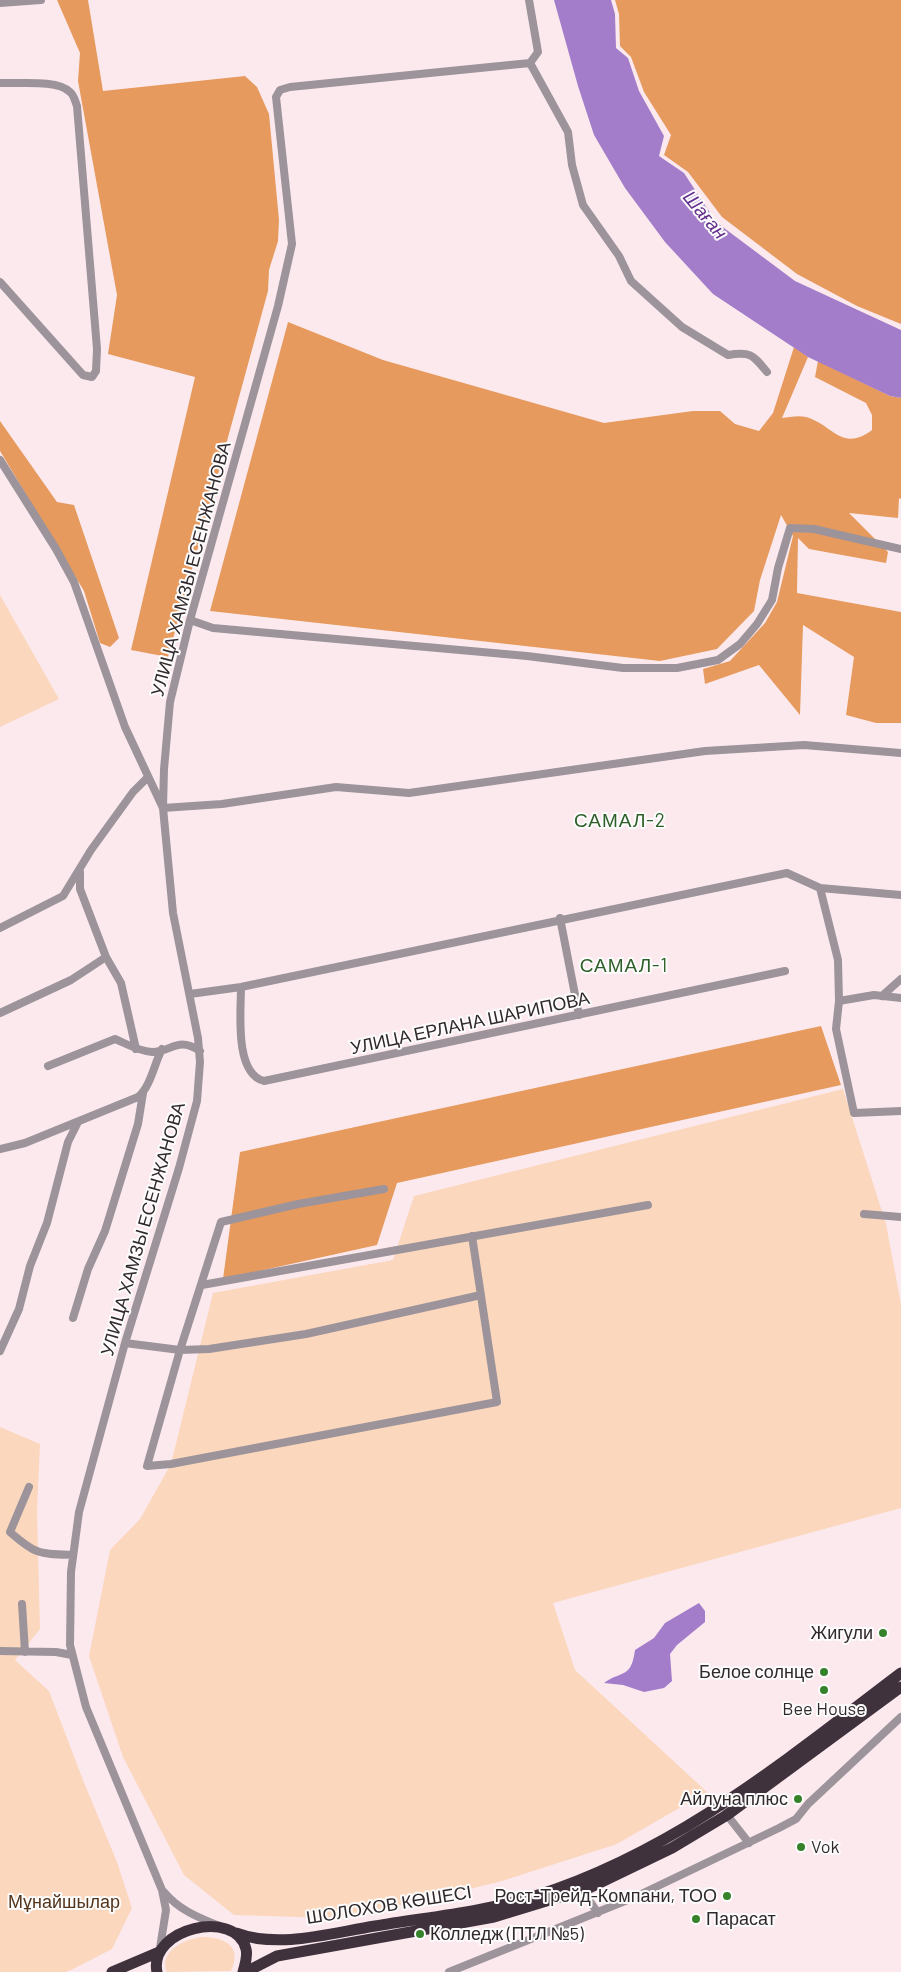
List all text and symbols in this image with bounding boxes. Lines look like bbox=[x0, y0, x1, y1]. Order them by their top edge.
water label: Шаған bbox=[678, 186, 732, 244]
street label: УЛИЦА ХАМЗЫ ЕСЕНЖАНОВА bbox=[147, 439, 235, 699]
district label: САМАЛ-2 bbox=[573, 810, 667, 832]
district label: САМАЛ-1 bbox=[579, 955, 669, 977]
street label: УЛИЦА ЕРЛАНА ШАРИПОВА bbox=[349, 987, 591, 1059]
street label: УЛИЦА ХАМЗЫ ЕСЕНЖАНОВА bbox=[96, 1100, 190, 1358]
place label: Жигули bbox=[811, 1622, 873, 1644]
marker: Жигули bbox=[877, 1627, 889, 1639]
place label: Белое солнце bbox=[699, 1661, 814, 1683]
marker: Белое солнце bbox=[818, 1666, 830, 1678]
marker: Bee House bbox=[818, 1684, 830, 1696]
place label: Bee House bbox=[782, 1698, 866, 1720]
place label: Айлуна плюс bbox=[680, 1788, 788, 1810]
marker: Айлуна плюс bbox=[792, 1793, 804, 1805]
place label: Vok bbox=[811, 1836, 840, 1858]
marker: Vok bbox=[795, 1841, 807, 1853]
street label: ШОЛОХОВ КӨШЕСІ bbox=[305, 1881, 473, 1929]
place label: Рост-Трейд-Компани, ТОО bbox=[495, 1885, 717, 1907]
marker: Рост-Трейд-Компани, ТОО bbox=[721, 1890, 733, 1902]
park label: Мұнайшылар bbox=[8, 1891, 120, 1913]
place label: Парасат bbox=[706, 1908, 776, 1930]
marker: Парасат bbox=[690, 1913, 702, 1925]
place label: Колледж (ПТЛ №5) bbox=[430, 1923, 584, 1945]
marker: Колледж (ПТЛ №5) bbox=[414, 1928, 426, 1940]

